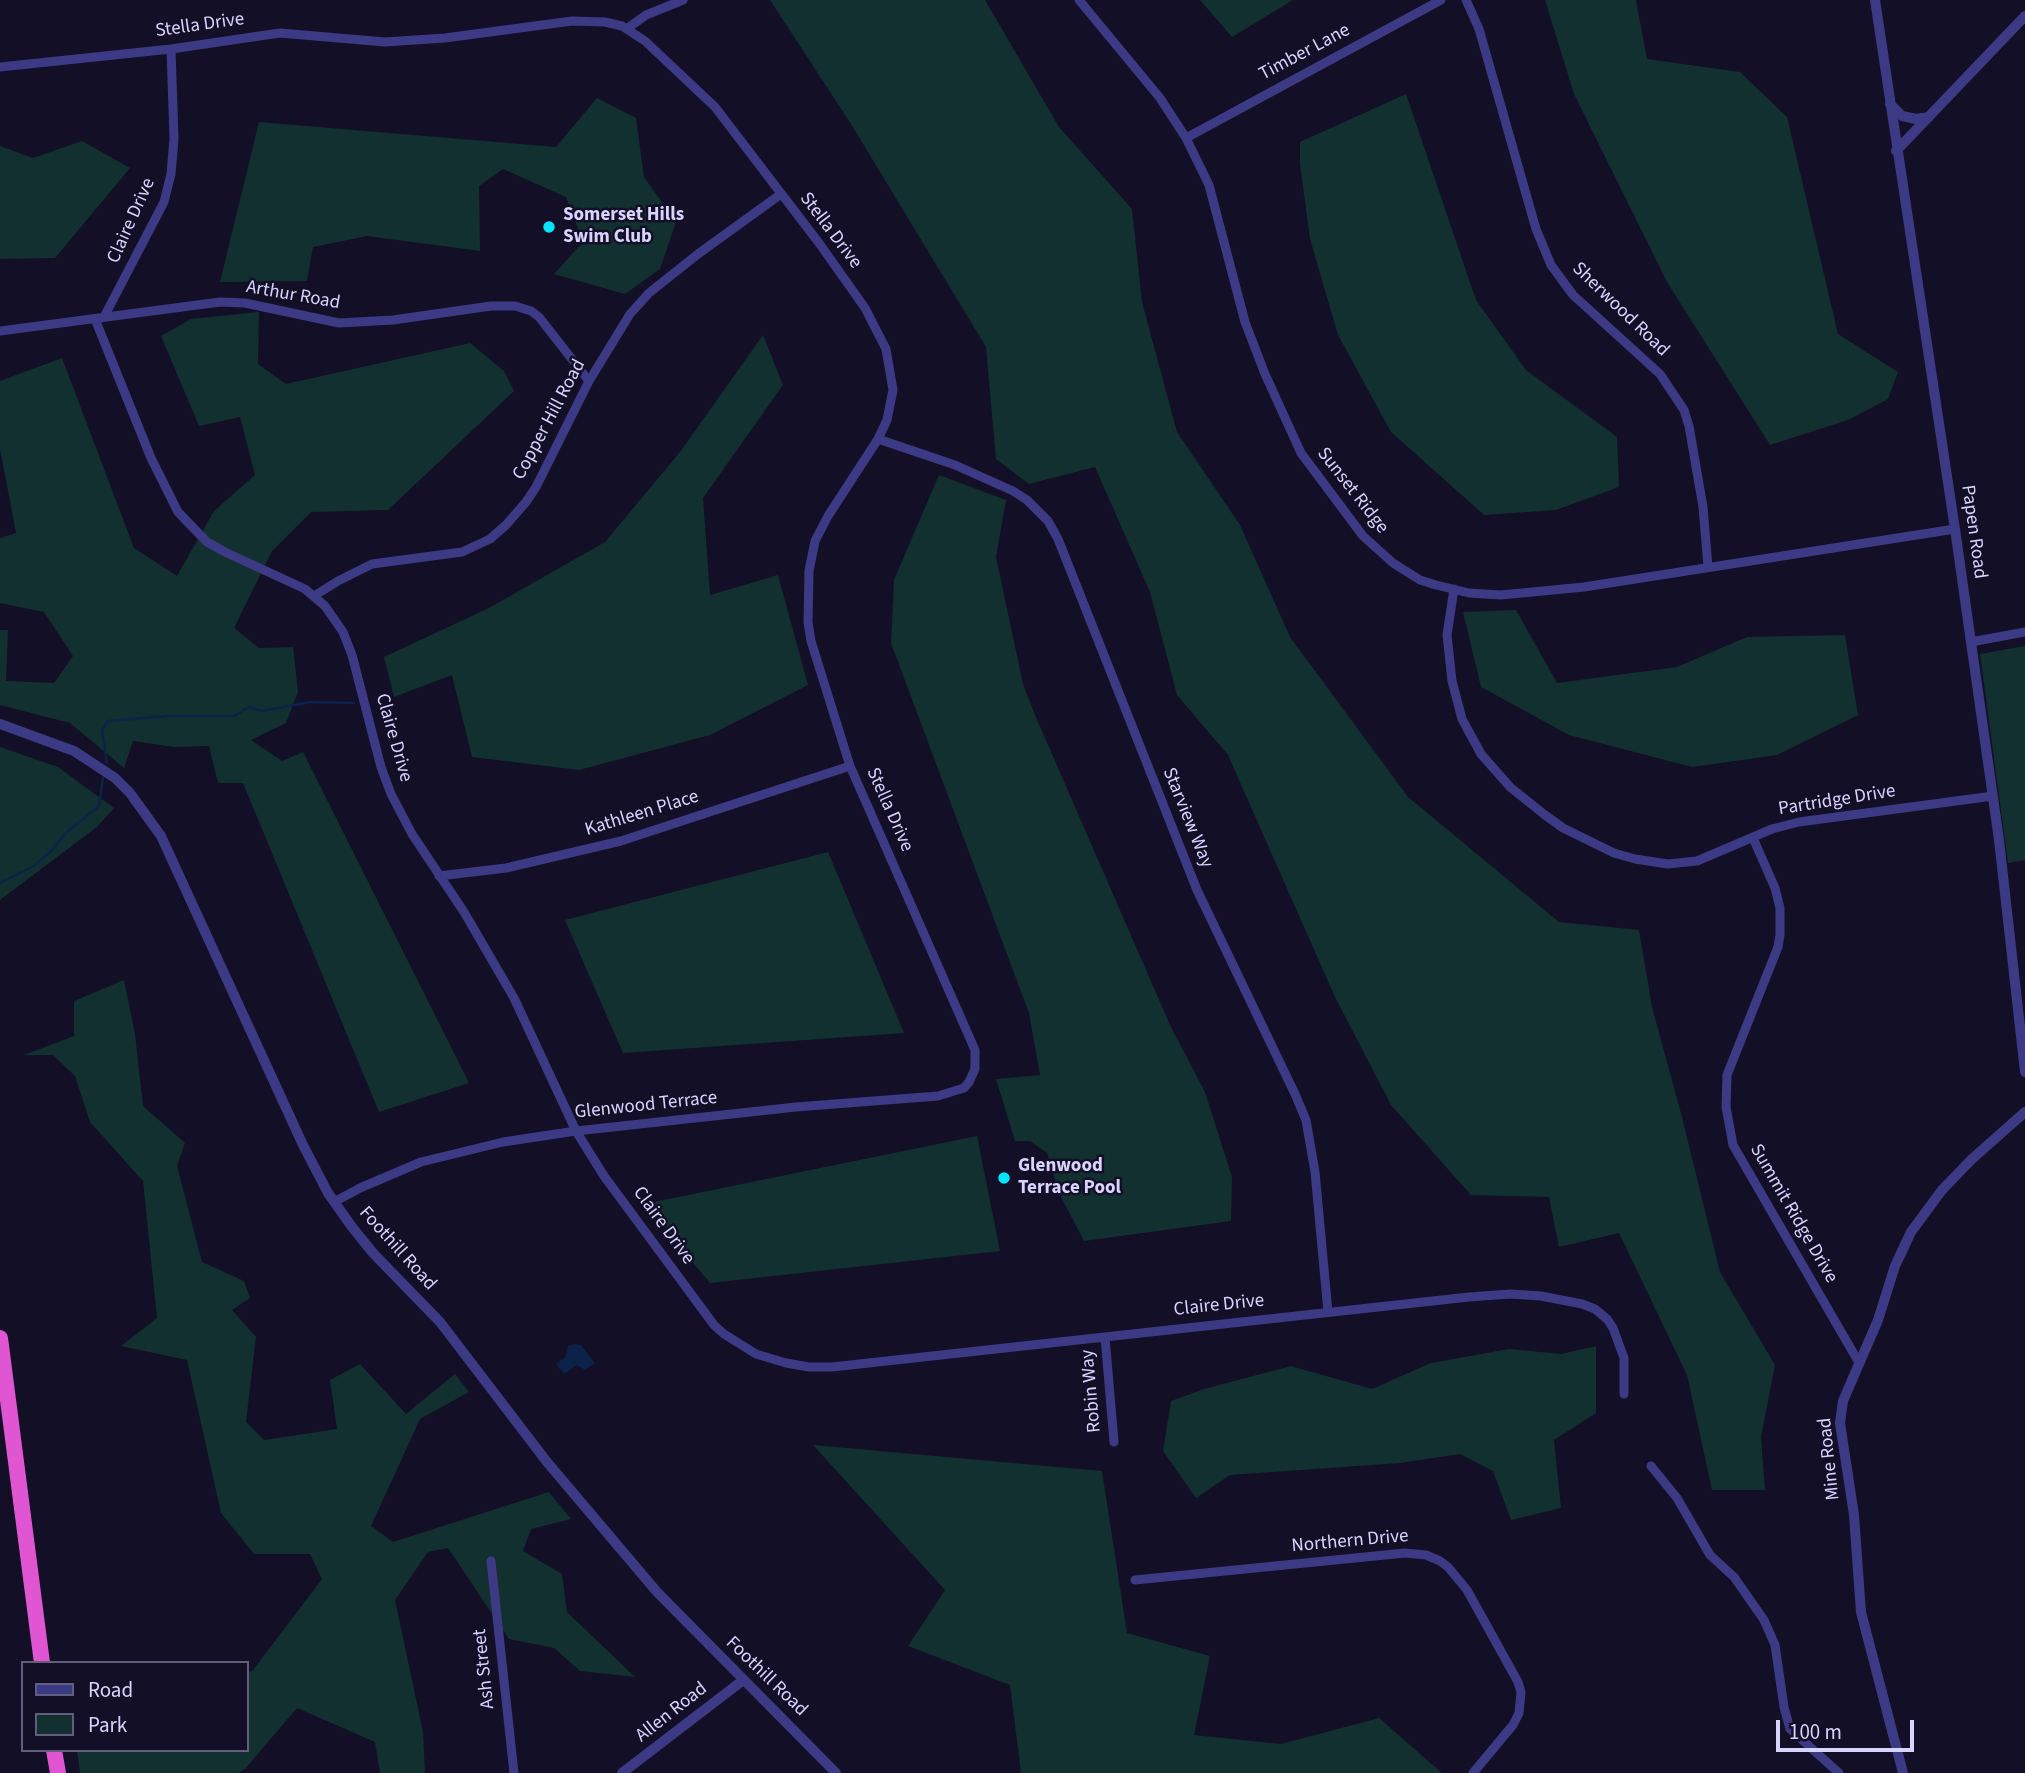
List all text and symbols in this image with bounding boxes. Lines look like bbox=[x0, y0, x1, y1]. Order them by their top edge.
street label: Stella Drive bbox=[154, 8, 246, 44]
street label: Timber Lane bbox=[1256, 20, 1354, 86]
street label: Claire Drive bbox=[103, 175, 161, 267]
street label: Stella Drive bbox=[794, 188, 866, 274]
place label: Somerset Hills Swim Club bbox=[563, 205, 684, 249]
marker: Somerset Hills Swim Club bbox=[541, 219, 557, 235]
street label: Sherwood Road bbox=[1567, 258, 1673, 362]
street label: Arthur Road bbox=[244, 277, 342, 315]
street label: Copper Hill Road bbox=[509, 356, 591, 484]
street label: Sunset Ridge bbox=[1311, 443, 1393, 539]
street label: Papen Road bbox=[1955, 484, 1991, 580]
street label: Claire Drive bbox=[370, 691, 416, 785]
street label: Stella Drive bbox=[860, 764, 918, 856]
street label: Starview Way bbox=[1157, 765, 1217, 871]
street label: Partridge Drive bbox=[1777, 781, 1897, 821]
street label: Kathleen Place bbox=[582, 786, 702, 842]
street label: Glenwood Terrace bbox=[574, 1087, 718, 1125]
street label: Summit Ridge Drive bbox=[1744, 1140, 1842, 1288]
place label: Glenwood Terrace Pool bbox=[1018, 1156, 1121, 1200]
marker: Glenwood Terrace Pool bbox=[996, 1170, 1012, 1186]
street label: Claire Drive bbox=[627, 1183, 699, 1269]
street label: Foothill Road bbox=[353, 1202, 441, 1296]
street label: Claire Drive bbox=[1173, 1290, 1265, 1322]
street label: Robin Way bbox=[1077, 1348, 1107, 1434]
street label: Mine Road bbox=[1814, 1417, 1846, 1501]
street label: Northern Drive bbox=[1291, 1526, 1409, 1558]
street label: Ash Street bbox=[469, 1628, 501, 1710]
street label: Foothill Road bbox=[720, 1632, 812, 1722]
legend bbox=[21, 1661, 248, 1752]
text: Road bbox=[88, 1675, 133, 1705]
street label: Allen Road bbox=[632, 1678, 712, 1748]
scale bar bbox=[1780, 1706, 1918, 1750]
text: Park bbox=[88, 1710, 127, 1740]
text: 100 m bbox=[1789, 1717, 1842, 1747]

